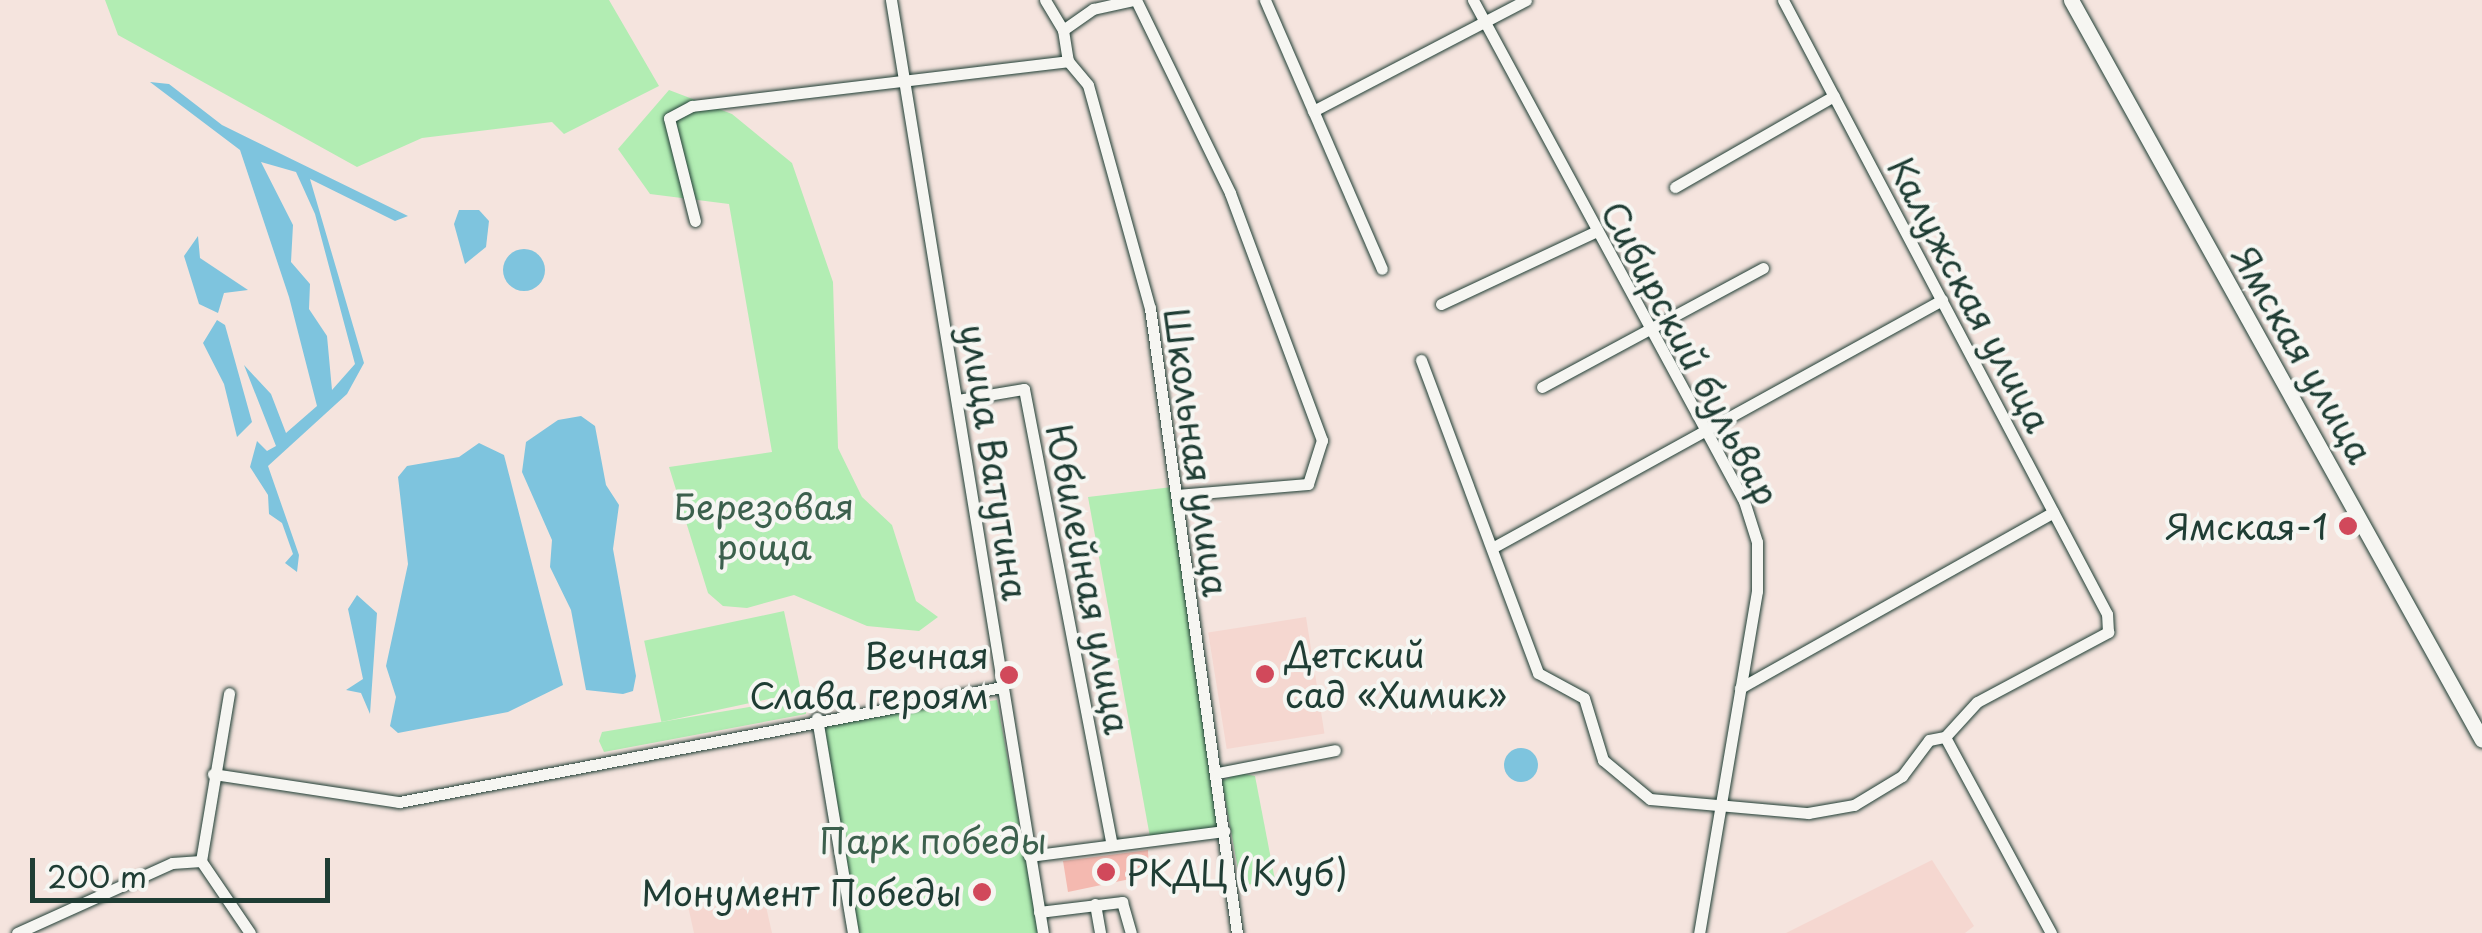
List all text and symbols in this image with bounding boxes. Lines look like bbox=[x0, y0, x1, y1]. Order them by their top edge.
street label: Калужская улица bbox=[1879, 148, 2061, 440]
street label: Сибирский бульвар bbox=[1593, 194, 1789, 512]
street label: Ямская улица bbox=[2223, 237, 2383, 471]
street label: Школьная улица bbox=[1156, 304, 1238, 600]
street label: улица Ватутина bbox=[952, 321, 1038, 603]
street label: Юбилейная улица bbox=[1038, 420, 1140, 738]
park label: Березовая роща bbox=[674, 485, 854, 567]
place label: Ямская-1 bbox=[2165, 505, 2328, 547]
marker: Ямская-1 bbox=[2337, 515, 2359, 537]
place label: Детский сад «Химик» bbox=[1285, 633, 1506, 715]
place label: Вечная Слава героям bbox=[748, 634, 989, 716]
marker: Детский сад «Химик» bbox=[1254, 663, 1276, 685]
marker: Вечная Слава героям bbox=[998, 664, 1020, 686]
park label: Парк победы bbox=[819, 819, 1047, 861]
scale bar bbox=[35, 838, 335, 900]
place label: РКДЦ (Клуб) bbox=[1126, 851, 1349, 893]
text: 200 m bbox=[47, 853, 147, 898]
marker: РКДЦ (Клуб) bbox=[1095, 861, 1117, 883]
place label: Монумент Победы bbox=[640, 871, 962, 913]
marker: Монумент Победы bbox=[971, 881, 993, 903]

